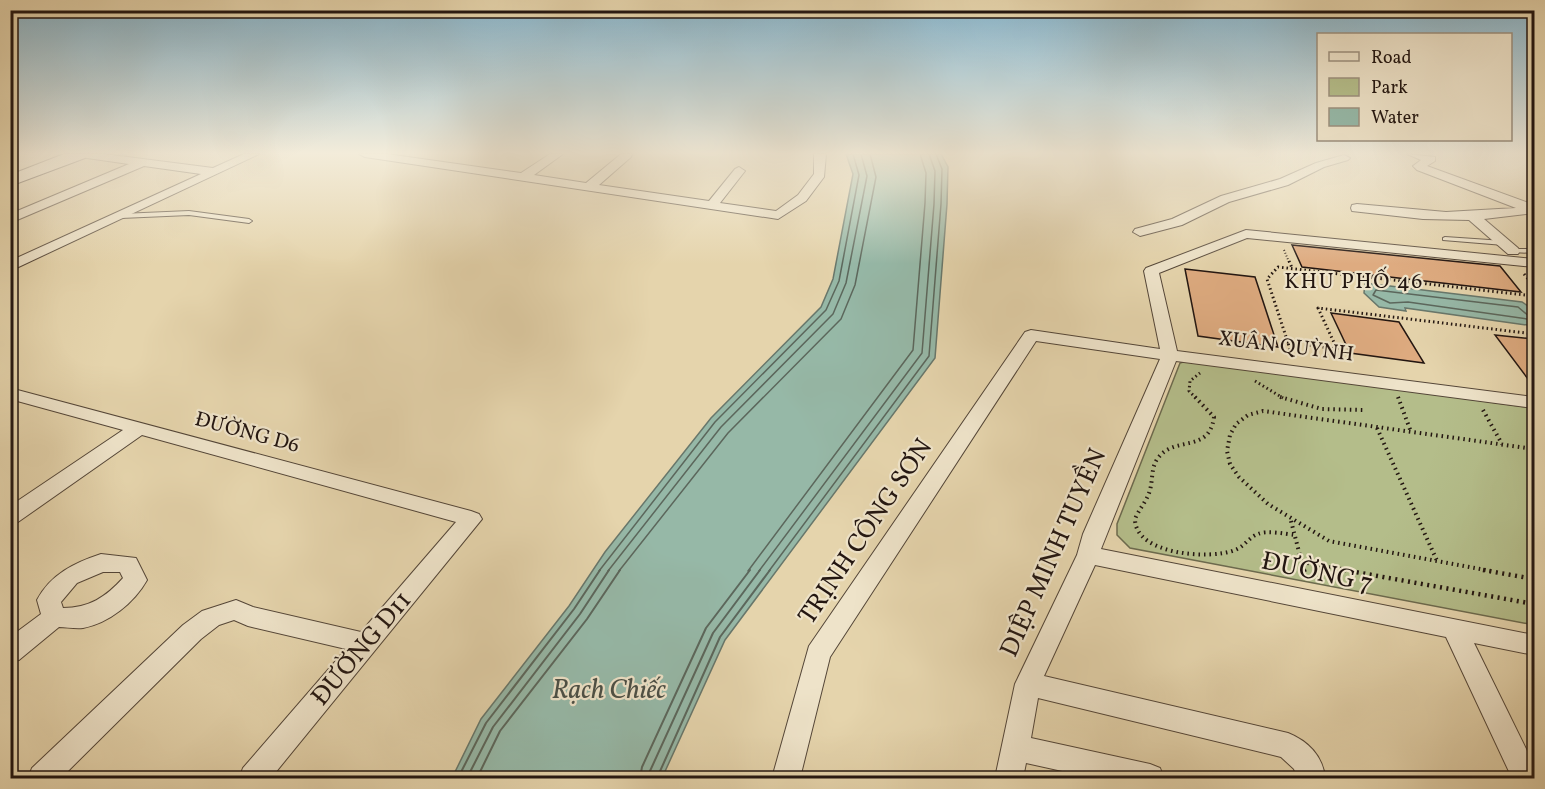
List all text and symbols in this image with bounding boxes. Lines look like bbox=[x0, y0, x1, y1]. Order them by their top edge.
legend bbox=[1317, 33, 1512, 141]
text: Road bbox=[1371, 46, 1412, 71]
text: Park bbox=[1371, 76, 1408, 101]
text: Water bbox=[1371, 106, 1419, 131]
district label: KHU PHỐ 46 bbox=[1284, 266, 1424, 298]
street label: XUÂN QUỲNH bbox=[1217, 324, 1355, 370]
street label: ĐƯỜNG D6 bbox=[191, 405, 303, 461]
street label: TRỊNH CÔNG SƠN bbox=[790, 432, 942, 632]
street label: DIỆP MINH TUYỀN bbox=[991, 443, 1116, 663]
street label: ĐƯỜNG 7 bbox=[1258, 544, 1376, 602]
street label: ĐƯỜNG D11 bbox=[303, 584, 421, 714]
water label: Rạch Chiếc bbox=[552, 672, 666, 710]

